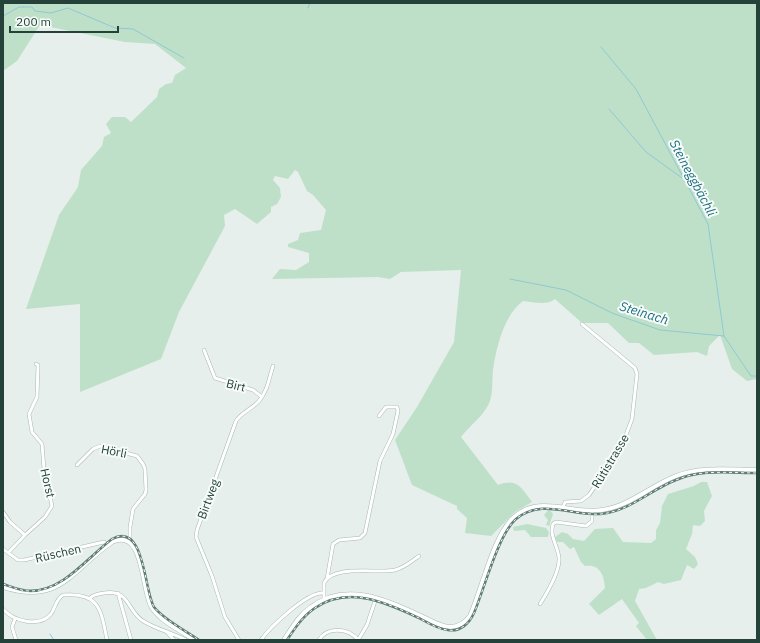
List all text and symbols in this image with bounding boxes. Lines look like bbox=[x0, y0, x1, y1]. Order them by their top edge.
scale bar bbox=[10, 8, 118, 34]
text: 200 m bbox=[16, 14, 51, 29]
water label: Steineggbächli bbox=[666, 137, 721, 220]
water label: Steinach bbox=[617, 298, 671, 328]
street label: Birt bbox=[225, 375, 247, 395]
street label: Rütistrasse bbox=[588, 431, 632, 491]
street label: Hörli bbox=[100, 441, 128, 461]
street label: Horst bbox=[37, 467, 59, 499]
street label: Birtweg bbox=[194, 476, 222, 521]
street label: Rüschen bbox=[34, 540, 82, 566]

